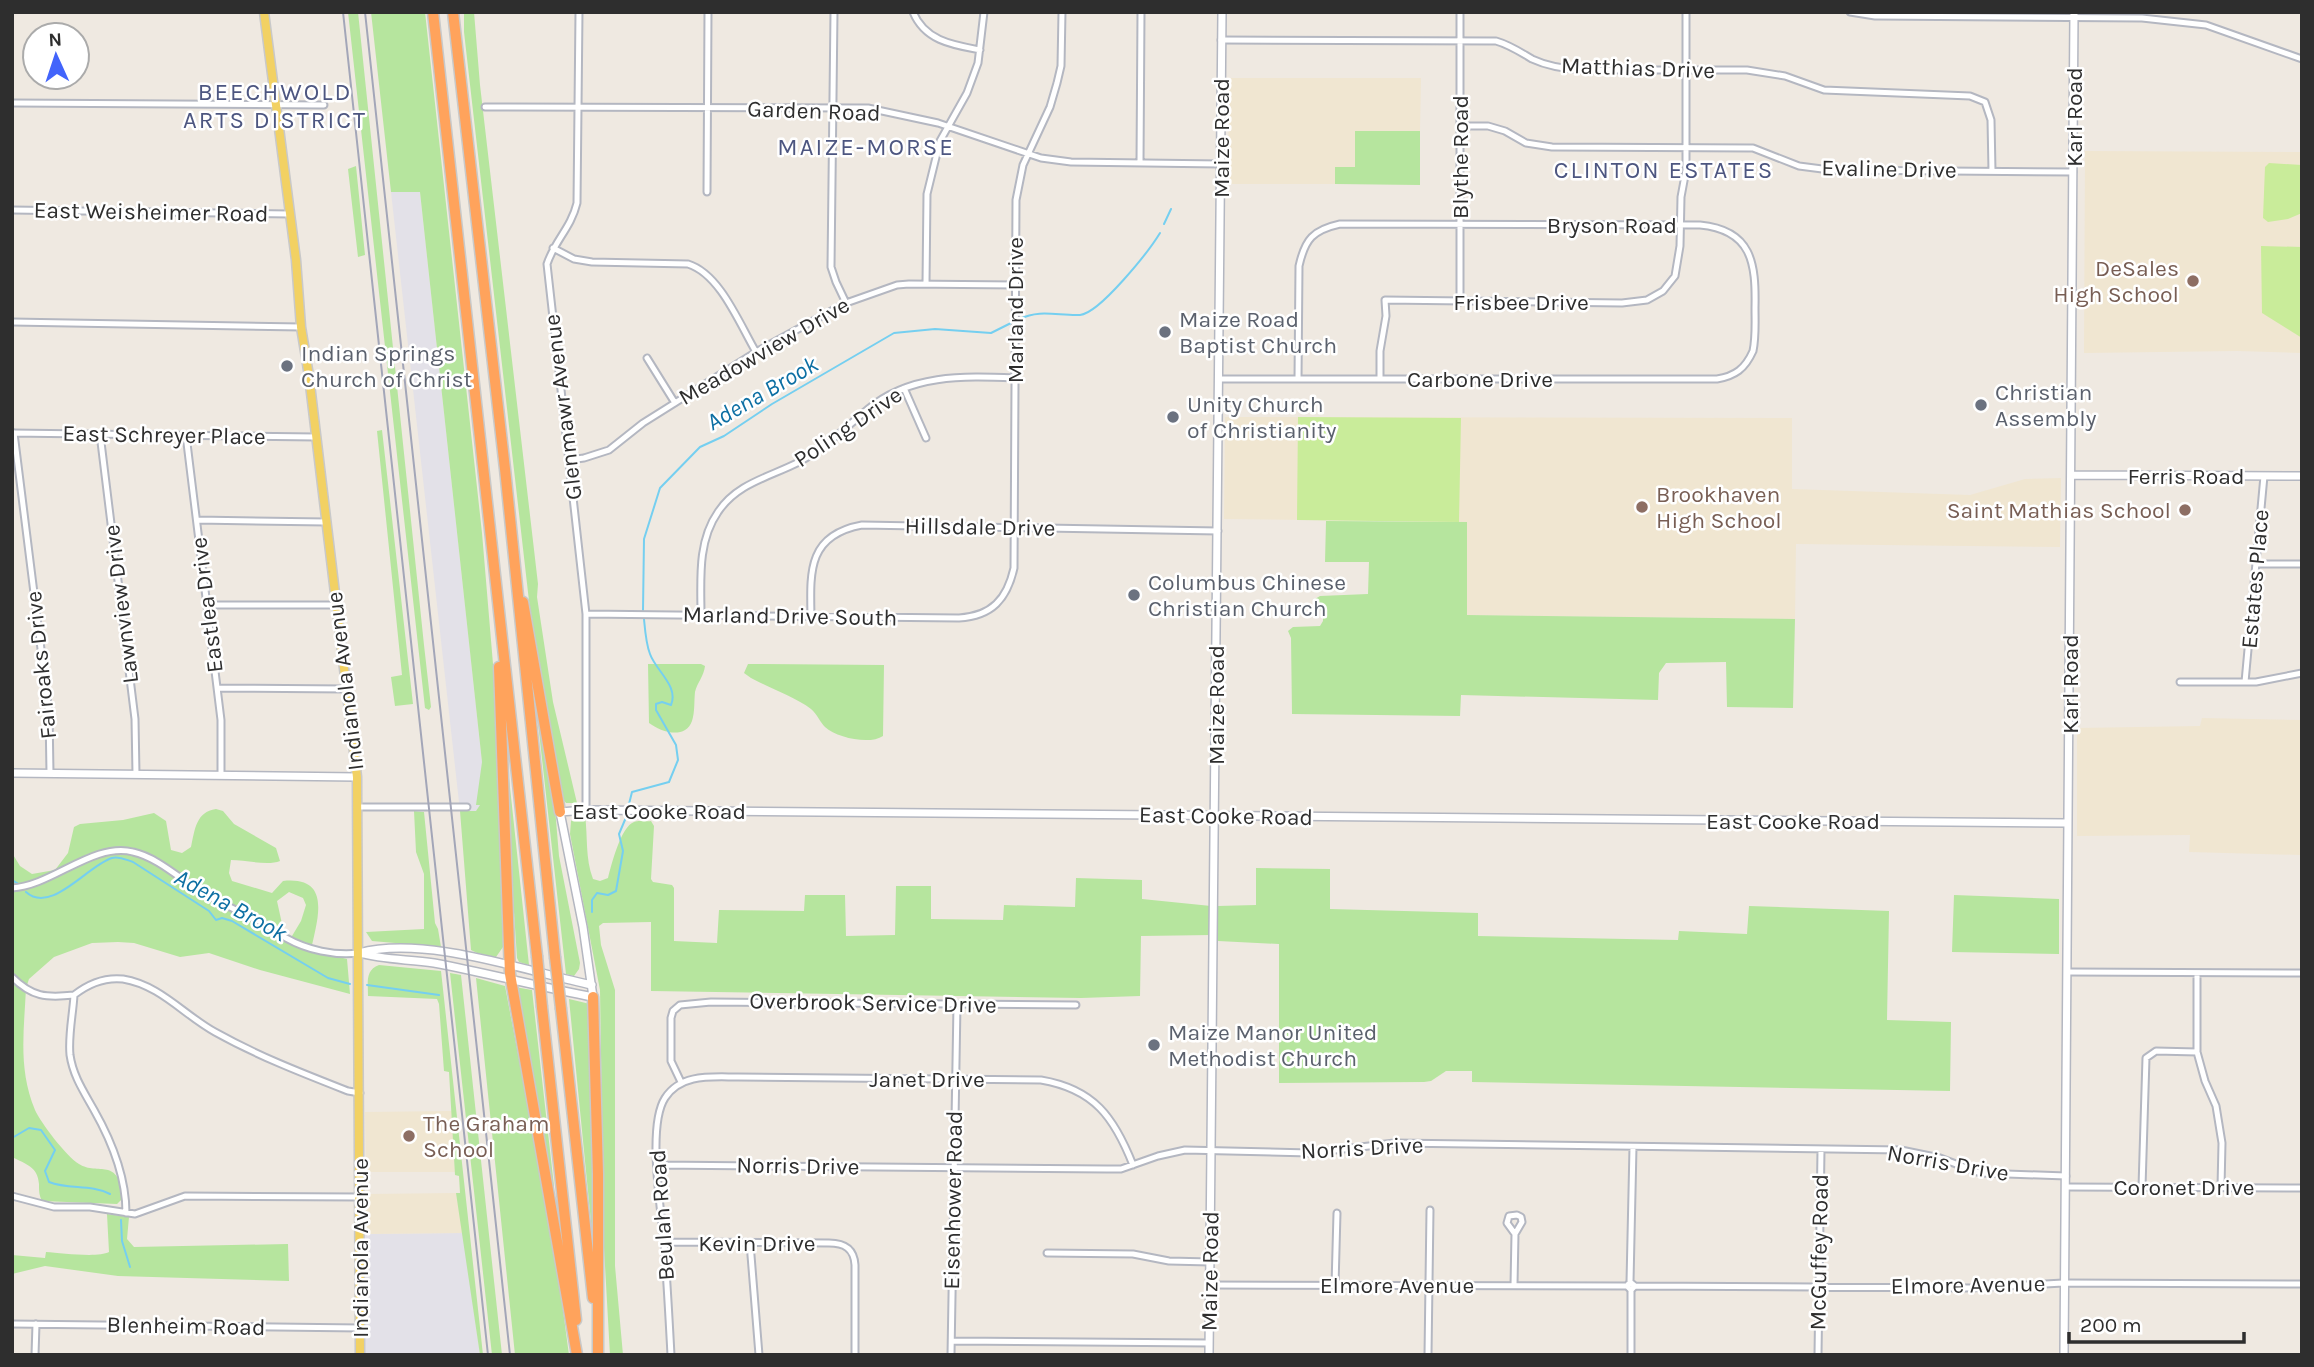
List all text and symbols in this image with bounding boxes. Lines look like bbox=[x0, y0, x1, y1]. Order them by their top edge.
north arrow bbox=[21, 21, 91, 91]
text: N bbox=[48, 29, 63, 51]
street label: Matthias Drive bbox=[1561, 52, 1715, 84]
street label: Karl Road bbox=[2061, 67, 2088, 167]
district label: BEECHWOLD ARTS DISTRICT bbox=[183, 78, 367, 134]
street label: Maize Road bbox=[1208, 78, 1235, 198]
street label: Garden Road bbox=[747, 95, 881, 127]
street label: Blythe Road bbox=[1447, 95, 1474, 219]
district label: MAIZE-MORSE bbox=[777, 133, 955, 161]
street label: Evaline Drive bbox=[1821, 154, 1957, 184]
district label: CLINTON ESTATES bbox=[1554, 156, 1774, 184]
street label: East Weisheimer Road bbox=[33, 196, 269, 228]
street label: Bryson Road bbox=[1547, 212, 1677, 239]
street label: Marland Drive bbox=[1002, 237, 1029, 383]
place label: DeSales High School bbox=[2053, 255, 2179, 308]
marker: DeSales High School bbox=[2185, 273, 2201, 289]
street label: Frisbee Drive bbox=[1453, 289, 1589, 316]
street label: Meadowview Drive bbox=[674, 291, 854, 411]
place label: Maize Road Baptist Church bbox=[1179, 306, 1337, 359]
street label: Glenmawr Avenue bbox=[538, 312, 588, 502]
marker: Maize Road Baptist Church bbox=[1157, 324, 1173, 340]
place label: Indian Springs Church of Christ bbox=[301, 340, 473, 393]
water label: Adena Brook bbox=[701, 349, 823, 436]
marker: Indian Springs Church of Christ bbox=[279, 358, 295, 374]
street label: Carbone Drive bbox=[1407, 366, 1553, 393]
place label: Christian Assembly bbox=[1995, 379, 2097, 432]
street label: Poling Drive bbox=[789, 381, 907, 473]
place label: Unity Church of Christianity bbox=[1187, 391, 1337, 444]
marker: Christian Assembly bbox=[1973, 397, 1989, 413]
marker: Unity Church of Christianity bbox=[1165, 409, 1181, 425]
street label: East Schreyer Place bbox=[62, 420, 266, 450]
street label: Ferris Road bbox=[2127, 463, 2245, 490]
place label: Brookhaven High School bbox=[1656, 481, 1782, 534]
place label: Saint Mathias School bbox=[1947, 497, 2171, 524]
marker: Brookhaven High School bbox=[1634, 499, 1650, 515]
marker: Saint Mathias School bbox=[2177, 502, 2193, 518]
street label: Estates Place bbox=[2235, 508, 2275, 650]
street label: Hillsdale Drive bbox=[904, 512, 1056, 542]
street label: Lawnview Drive bbox=[98, 523, 144, 685]
street label: Eastlea Drive bbox=[185, 536, 229, 674]
place label: Columbus Chinese Christian Church bbox=[1148, 569, 1346, 622]
marker: Columbus Chinese Christian Church bbox=[1126, 587, 1142, 603]
street label: Fairoaks Drive bbox=[20, 590, 62, 740]
street label: Indianola Avenue bbox=[321, 590, 369, 772]
street label: Marland Drive South bbox=[682, 601, 898, 631]
street label: Karl Road bbox=[2057, 634, 2084, 734]
street label: Maize Road bbox=[1203, 645, 1230, 765]
street label: East Cooke Road bbox=[572, 798, 746, 825]
street label: East Cooke Road bbox=[1139, 801, 1313, 831]
street label: East Cooke Road bbox=[1706, 808, 1880, 835]
water label: Adena Brook bbox=[170, 863, 293, 948]
street label: Overbrook Service Drive bbox=[749, 987, 997, 1019]
place label: Maize Manor United Methodist Church bbox=[1168, 1019, 1377, 1072]
marker: Maize Manor United Methodist Church bbox=[1146, 1037, 1162, 1053]
street label: Janet Drive bbox=[869, 1066, 985, 1093]
place label: The Graham School bbox=[423, 1110, 550, 1163]
street label: Eisenhower Road bbox=[938, 1110, 968, 1290]
marker: The Graham School bbox=[401, 1128, 417, 1144]
street label: Norris Drive bbox=[1300, 1131, 1424, 1165]
street label: Norris Drive bbox=[1885, 1139, 2011, 1187]
street label: Beulah Road bbox=[644, 1149, 680, 1281]
street label: Norris Drive bbox=[736, 1151, 860, 1181]
street label: Indianola Avenue bbox=[347, 1158, 374, 1338]
street label: McGuffey Road bbox=[1804, 1173, 1834, 1331]
street label: Coronet Drive bbox=[2113, 1174, 2255, 1201]
street label: Maize Road bbox=[1195, 1211, 1225, 1331]
street label: Kevin Drive bbox=[698, 1230, 816, 1257]
street label: Elmore Avenue bbox=[1890, 1270, 2046, 1300]
street label: Elmore Avenue bbox=[1320, 1272, 1474, 1299]
scale bar bbox=[2069, 1300, 2244, 1344]
street label: Blenheim Road bbox=[106, 1311, 266, 1341]
text: 200 m bbox=[2080, 1313, 2142, 1337]

